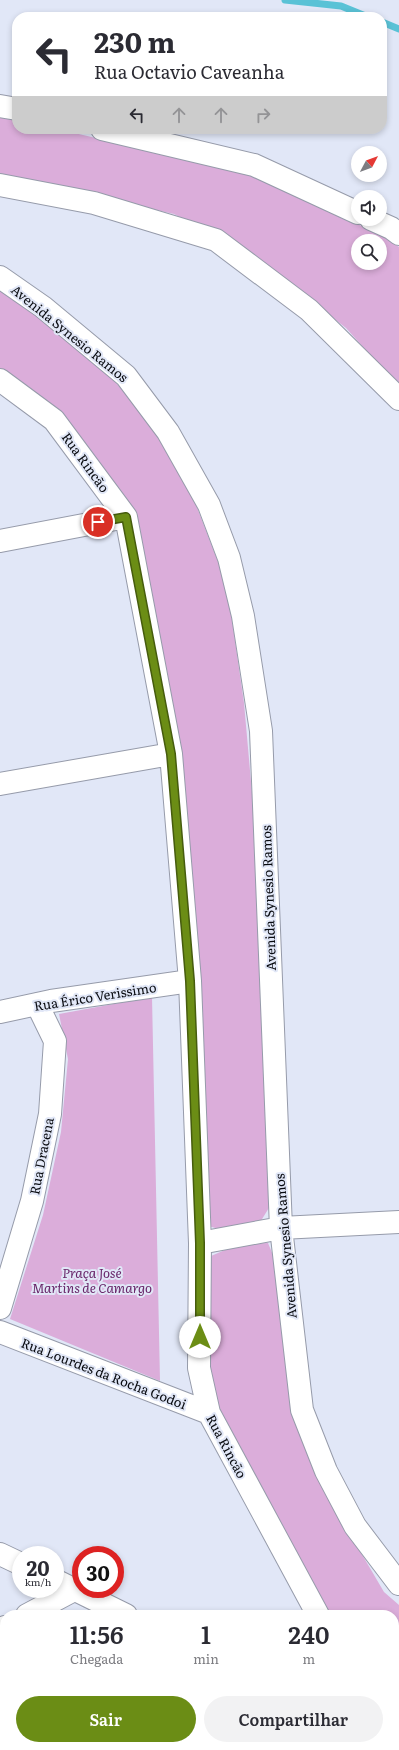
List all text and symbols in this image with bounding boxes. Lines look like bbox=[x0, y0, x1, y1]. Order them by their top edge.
text: 230 m bbox=[94, 20, 175, 62]
icon: left bbox=[28, 28, 80, 80]
text: Rua Octavio Caveanha bbox=[94, 58, 284, 85]
icon: left bbox=[126, 104, 148, 126]
icon: ahead bbox=[168, 104, 190, 126]
icon: ahead bbox=[210, 104, 232, 126]
icon: right bbox=[252, 104, 274, 126]
north arrow bbox=[351, 146, 387, 182]
map controls bbox=[351, 146, 387, 270]
button: sound bbox=[351, 190, 387, 226]
button: search bbox=[351, 234, 387, 270]
street label: Avenida Synesio Ramos bbox=[8, 280, 133, 386]
street label: Rua Rincão bbox=[58, 428, 114, 496]
pin bbox=[81, 505, 115, 539]
icon: arrive bbox=[87, 511, 109, 533]
street label: Avenida Synesio Ramos bbox=[256, 825, 280, 971]
street label: Rua Érico Verissimo bbox=[32, 977, 158, 1015]
street label: Rua Dracena bbox=[24, 1116, 58, 1196]
street label: Avenida Synesio Ramos bbox=[269, 1173, 301, 1319]
park label: Praça José Martins de Camargo bbox=[32, 1263, 152, 1297]
position arrow bbox=[179, 1316, 221, 1358]
street label: Rua Lourdes da Rocha Godoi bbox=[19, 1333, 190, 1414]
street label: Rua Rincão bbox=[202, 1411, 252, 1482]
speed limit sign: 30 bbox=[72, 1546, 124, 1598]
text: 20 bbox=[26, 1552, 50, 1582]
text: km/h bbox=[25, 1574, 51, 1589]
text: 11:56 bbox=[70, 1616, 124, 1651]
text: 1 bbox=[201, 1616, 211, 1651]
text: 240 bbox=[288, 1616, 329, 1651]
text: Chegada bbox=[70, 1649, 123, 1668]
text: min bbox=[193, 1649, 219, 1668]
text: m bbox=[303, 1649, 315, 1668]
button: Sair bbox=[16, 1696, 196, 1742]
button: Compartilhar bbox=[204, 1696, 383, 1742]

